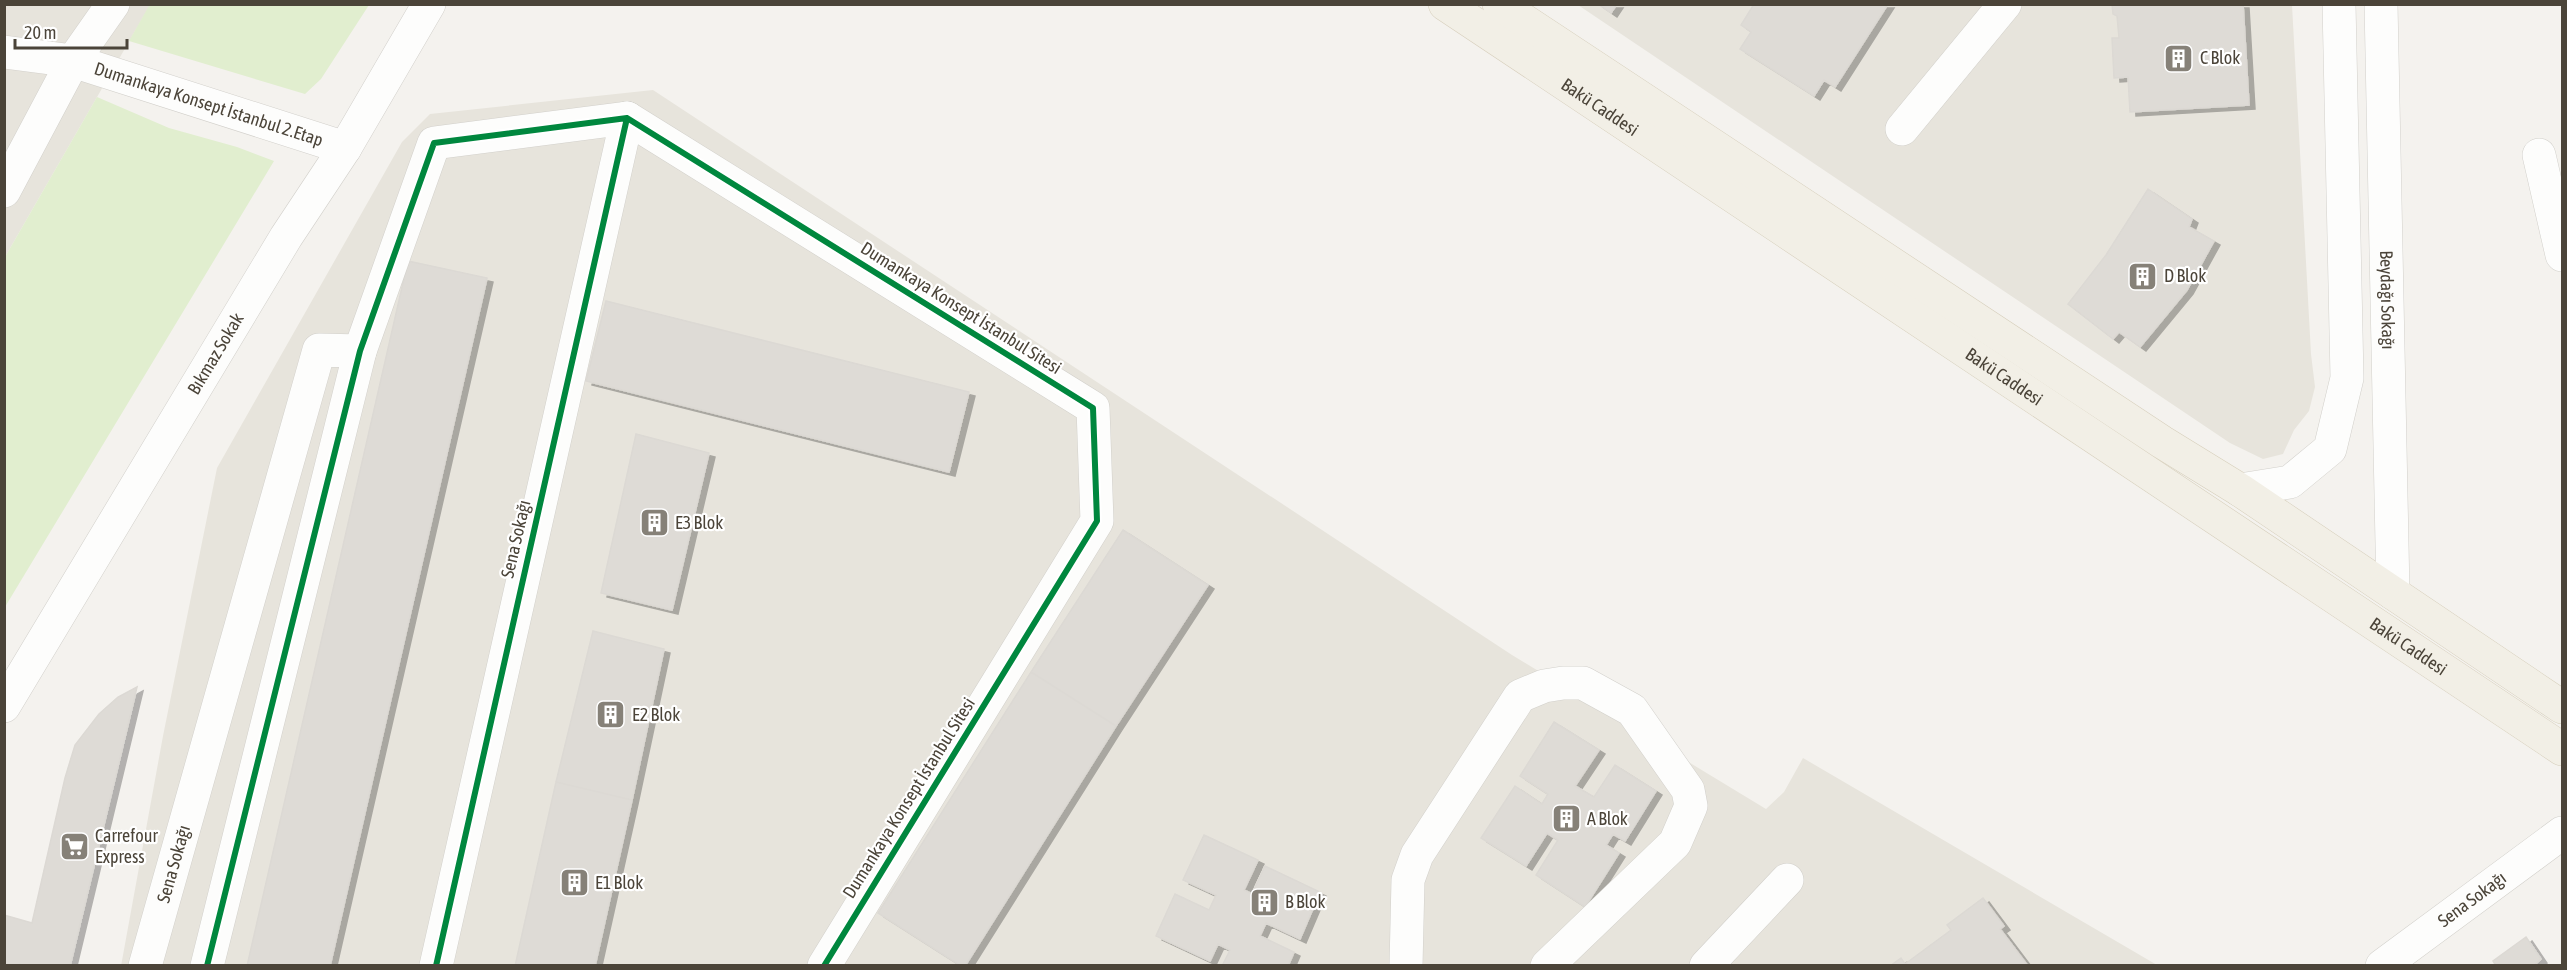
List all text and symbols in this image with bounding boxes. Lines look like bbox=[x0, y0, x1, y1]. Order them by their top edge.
scale bar bbox=[15, 12, 128, 50]
text: 20 m bbox=[24, 22, 56, 43]
building icon: C Blok bbox=[2163, 42, 2195, 74]
place label: C Blok bbox=[2200, 47, 2240, 68]
street label: Dumankaya Konsept İstanbul 2.Etap bbox=[92, 58, 326, 150]
street label: Bakü Caddesi bbox=[1557, 74, 1643, 140]
street label: Dumankaya Konsept İstanbul Sitesi bbox=[857, 237, 1065, 378]
street label: Beydağı Sokağı bbox=[2376, 250, 2399, 350]
building icon: D Blok bbox=[2127, 260, 2159, 292]
place label: D Blok bbox=[2164, 265, 2206, 286]
street label: Bıkmaz Sokak bbox=[183, 309, 248, 398]
street label: Bakü Caddesi bbox=[1962, 343, 2047, 410]
street label: Sena Sokağı bbox=[496, 498, 535, 580]
building icon: E3 Blok bbox=[638, 507, 670, 539]
place label: E3 Blok bbox=[675, 512, 723, 533]
street label: Bakü Caddesi bbox=[2366, 613, 2451, 679]
street label: Dumankaya Konsept İstanbul Sitesi bbox=[838, 694, 979, 902]
building icon: E2 Blok bbox=[595, 699, 627, 731]
place label: E2 Blok bbox=[632, 704, 680, 725]
building icon: A Blok bbox=[1550, 803, 1582, 835]
place label: A Blok bbox=[1587, 808, 1628, 829]
street label: Sena Sokağı bbox=[152, 823, 194, 905]
place label: Carrefour Express bbox=[95, 825, 158, 867]
supermarket icon: Carrefour Express bbox=[58, 830, 90, 862]
building icon: E1 Blok bbox=[558, 867, 590, 899]
street label: Sena Sokağı bbox=[2434, 867, 2510, 931]
place label: E1 Blok bbox=[595, 872, 643, 893]
building icon: B Blok bbox=[1248, 886, 1280, 918]
place label: B Blok bbox=[1285, 891, 1326, 912]

